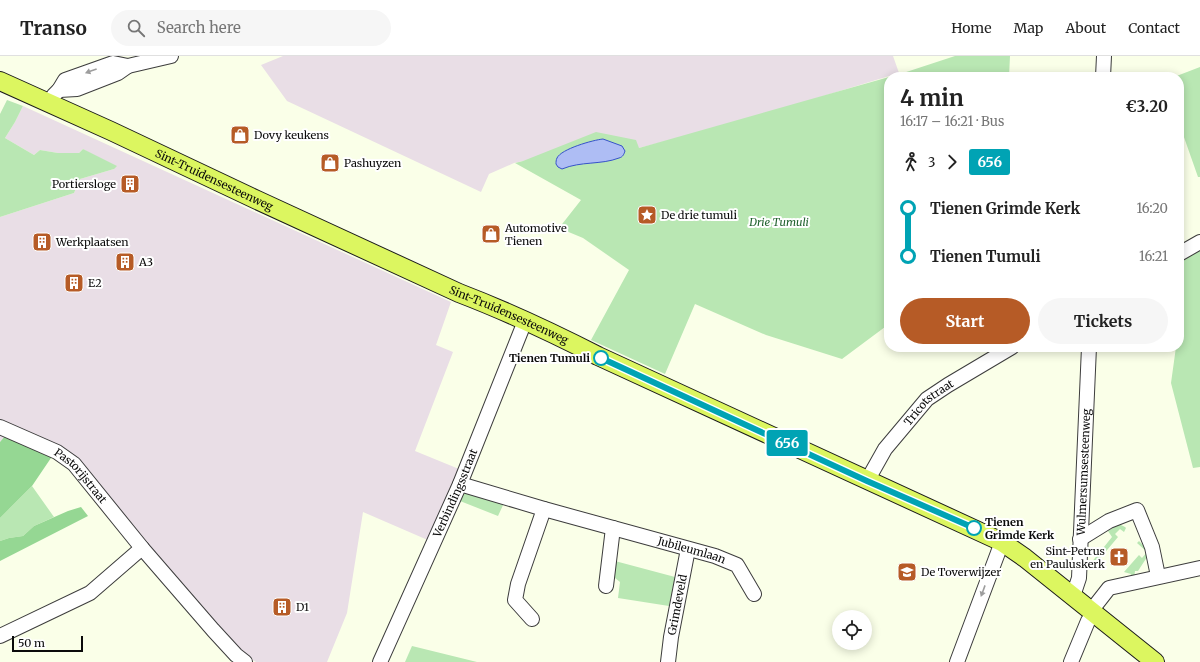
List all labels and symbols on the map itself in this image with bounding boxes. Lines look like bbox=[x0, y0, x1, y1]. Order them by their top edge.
one-way arrow bbox=[84, 68, 96, 74]
shop icon: Dovy keukens bbox=[229, 124, 251, 146]
place label: Dovy keukens bbox=[254, 128, 329, 142]
street label: Sint-Truidensesteenweg bbox=[153, 146, 276, 214]
shop icon: Pashuyzen bbox=[319, 152, 341, 174]
place label: Pashuyzen bbox=[344, 156, 402, 170]
building icon: Portiersloge bbox=[119, 173, 141, 195]
place label: Portiersloge bbox=[52, 177, 116, 191]
place icon: De drie tumuli bbox=[636, 204, 658, 226]
place label: De drie tumuli bbox=[661, 208, 737, 222]
park label: Drie Tumuli bbox=[748, 215, 809, 229]
place label: Automotive Tienen bbox=[504, 221, 567, 248]
shop icon: Automotive Tienen bbox=[480, 223, 502, 245]
building icon: Werkplaatsen bbox=[31, 231, 53, 253]
place label: Werkplaatsen bbox=[55, 235, 129, 249]
building icon: A3 bbox=[114, 251, 136, 273]
place label: A3 bbox=[138, 255, 153, 269]
building icon: E2 bbox=[63, 272, 85, 294]
place label: E2 bbox=[88, 276, 102, 290]
street label: Sint-Truidensesteenweg bbox=[447, 282, 571, 347]
marker: Tienen Tumuli bbox=[593, 350, 609, 366]
place label: Tienen Tumuli bbox=[509, 351, 590, 365]
street label: Tricotstraat bbox=[901, 376, 957, 428]
street label: Wulmersumsesteenweg bbox=[1074, 408, 1093, 537]
line badge: 656 bbox=[764, 430, 810, 456]
street label: Pastorijstraat bbox=[52, 445, 110, 507]
street label: Verbindingsstraat bbox=[430, 446, 481, 540]
place label: Tienen Grimde Kerk bbox=[985, 515, 1055, 542]
marker: Tienen Grimde Kerk bbox=[966, 520, 982, 536]
street label: Jubileumlaan bbox=[655, 533, 729, 567]
place label: Sint-Petrus en Pauluskerk bbox=[1030, 544, 1105, 571]
church icon: Sint-Petrus en Pauluskerk bbox=[1108, 546, 1130, 568]
school or university icon: De Toverwijzer bbox=[896, 561, 918, 583]
place label: De Toverwijzer bbox=[921, 565, 1001, 579]
street label: Grimdeveld bbox=[664, 573, 690, 636]
one-way arrow bbox=[980, 586, 986, 598]
building icon: D1 bbox=[271, 596, 293, 618]
place label: D1 bbox=[296, 600, 309, 614]
scale bar bbox=[12, 634, 83, 653]

